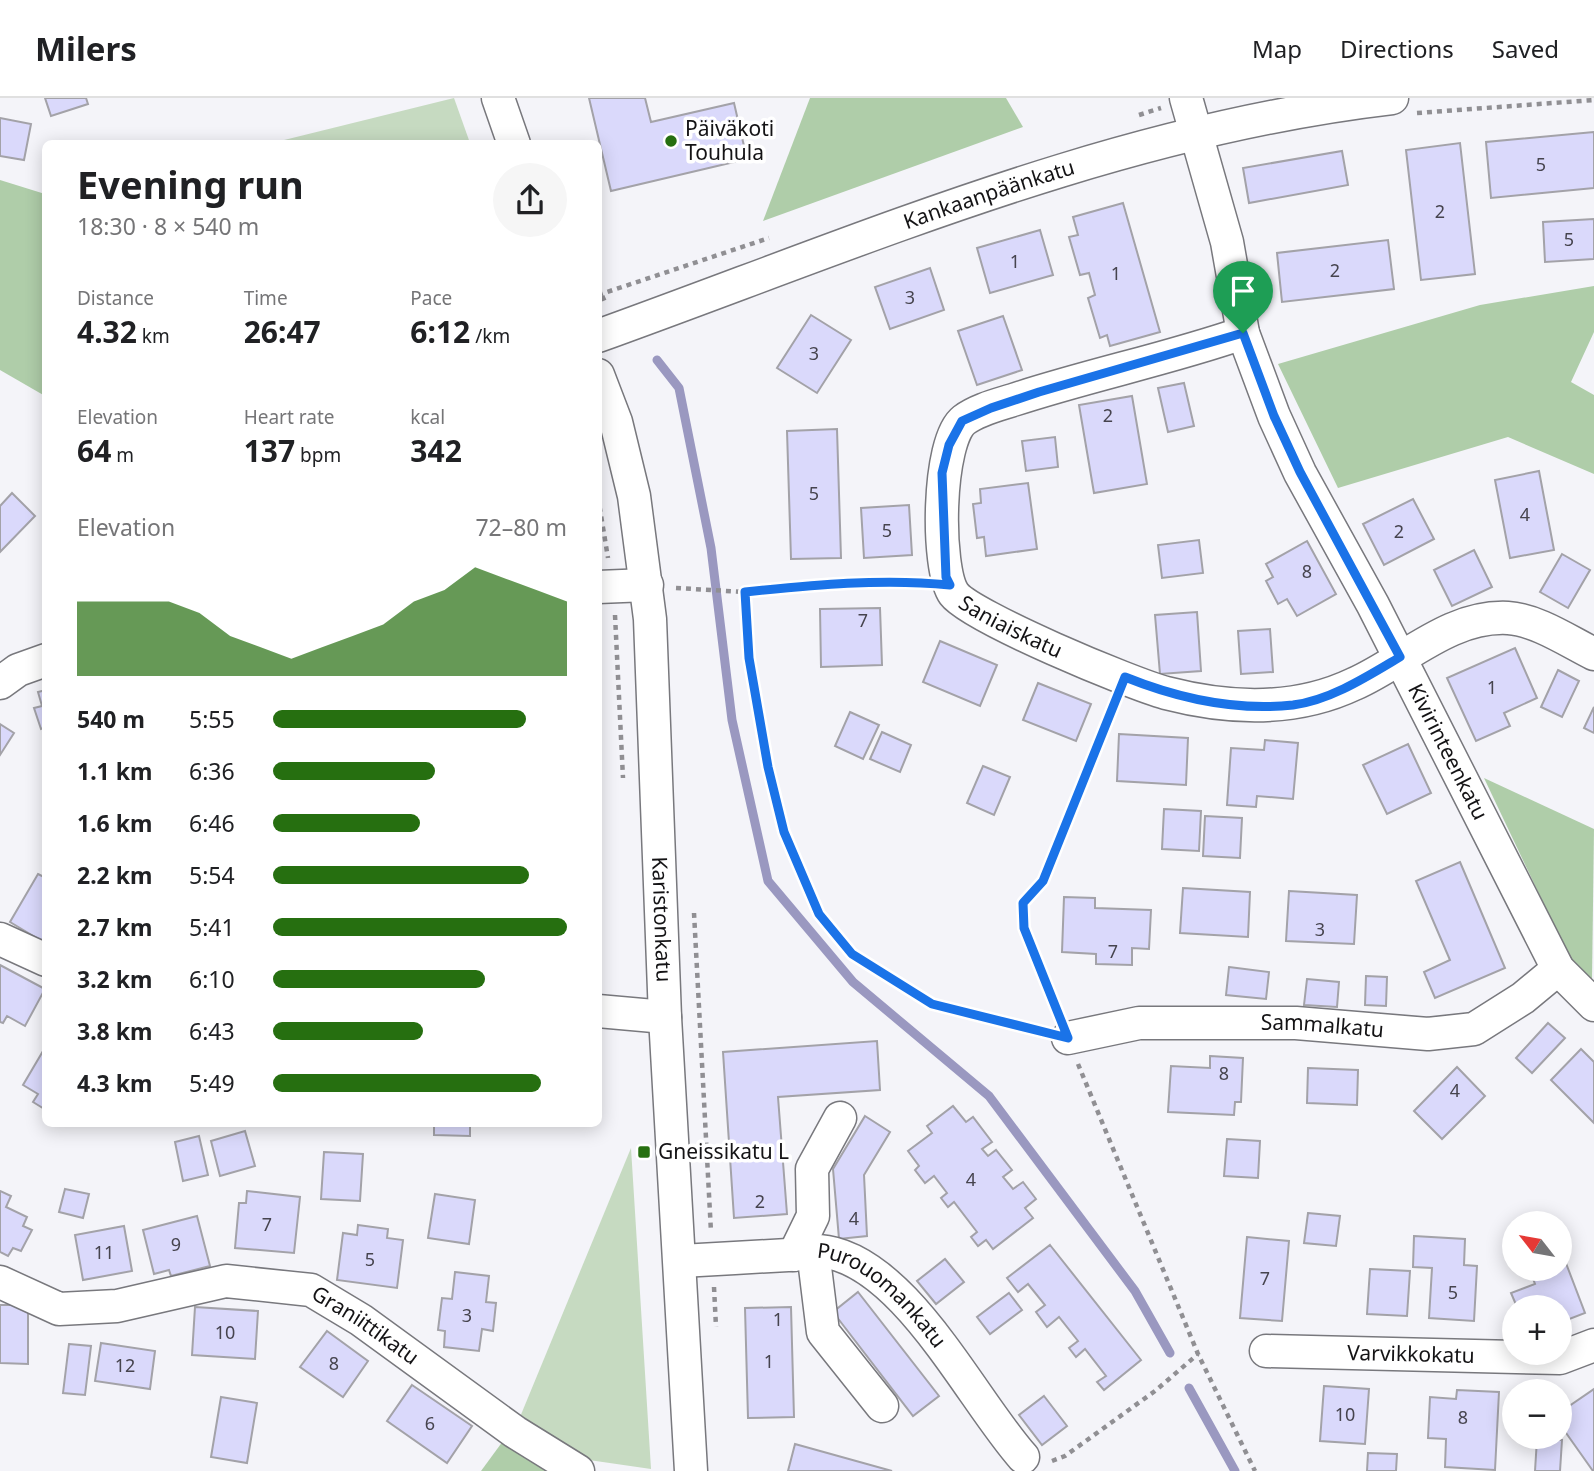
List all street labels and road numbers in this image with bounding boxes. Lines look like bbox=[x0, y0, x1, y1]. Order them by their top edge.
street label: Kankaanpäänkatu bbox=[900, 152, 1078, 235]
street label: Saniaiskatu bbox=[954, 588, 1067, 664]
street label: Kivirinteenkatu bbox=[1402, 678, 1495, 824]
street label: Karistonkatu bbox=[646, 856, 679, 983]
street label: Sammalkatu bbox=[1261, 1008, 1385, 1043]
street label: Purouomankatu bbox=[816, 1236, 953, 1353]
street label: Graniittikatu bbox=[307, 1279, 425, 1371]
street label: Varvikkokatu bbox=[1347, 1338, 1475, 1369]

